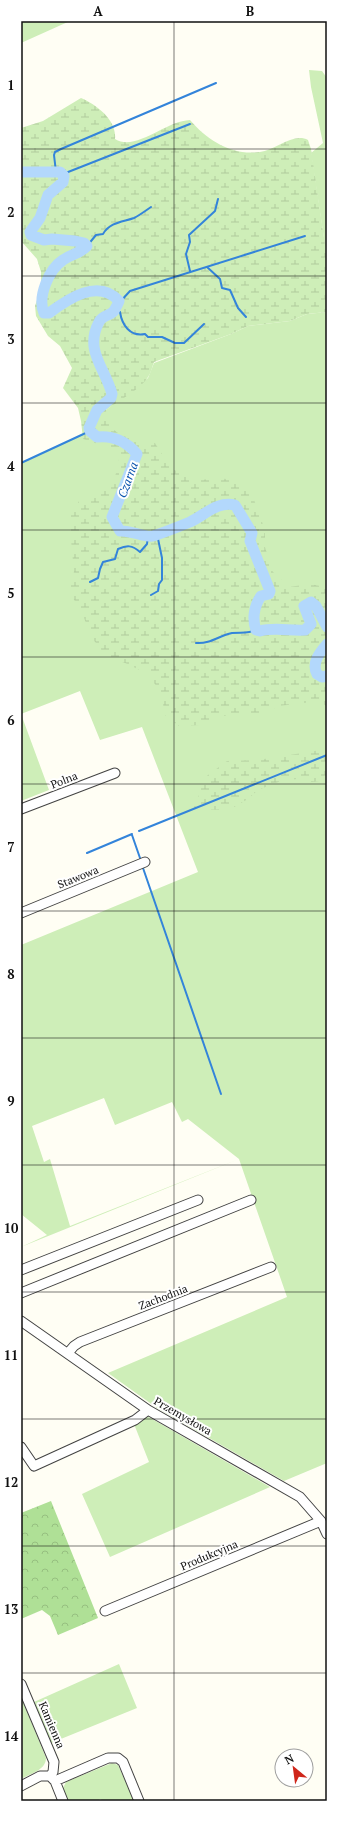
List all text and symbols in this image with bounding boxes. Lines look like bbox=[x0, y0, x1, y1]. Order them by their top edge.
text: A bbox=[93, 2, 103, 20]
text: B bbox=[246, 2, 254, 20]
text: 1 bbox=[7, 76, 15, 94]
text: 2 bbox=[7, 203, 15, 221]
text: 3 bbox=[7, 330, 15, 348]
text: 4 bbox=[7, 457, 15, 475]
water label: Czarna bbox=[114, 460, 141, 500]
text: 5 bbox=[7, 584, 15, 602]
text: 6 bbox=[7, 711, 15, 729]
street label: Polna bbox=[49, 768, 80, 792]
text: 7 bbox=[7, 838, 15, 856]
street label: Stawowa bbox=[55, 862, 101, 892]
text: 8 bbox=[7, 965, 15, 983]
text: 9 bbox=[7, 1092, 15, 1110]
text: 10 bbox=[4, 1219, 19, 1237]
street label: Zachodnia bbox=[136, 1281, 190, 1313]
text: 11 bbox=[4, 1346, 18, 1364]
street label: Przemysłowa bbox=[152, 1394, 215, 1438]
text: 12 bbox=[4, 1473, 18, 1491]
street label: Produkcyjna bbox=[178, 1537, 240, 1573]
text: 13 bbox=[4, 1600, 18, 1618]
street label: Kamienna bbox=[36, 1699, 68, 1751]
text: 14 bbox=[4, 1727, 19, 1745]
north arrow bbox=[274, 1748, 314, 1788]
text: N bbox=[282, 1751, 297, 1767]

